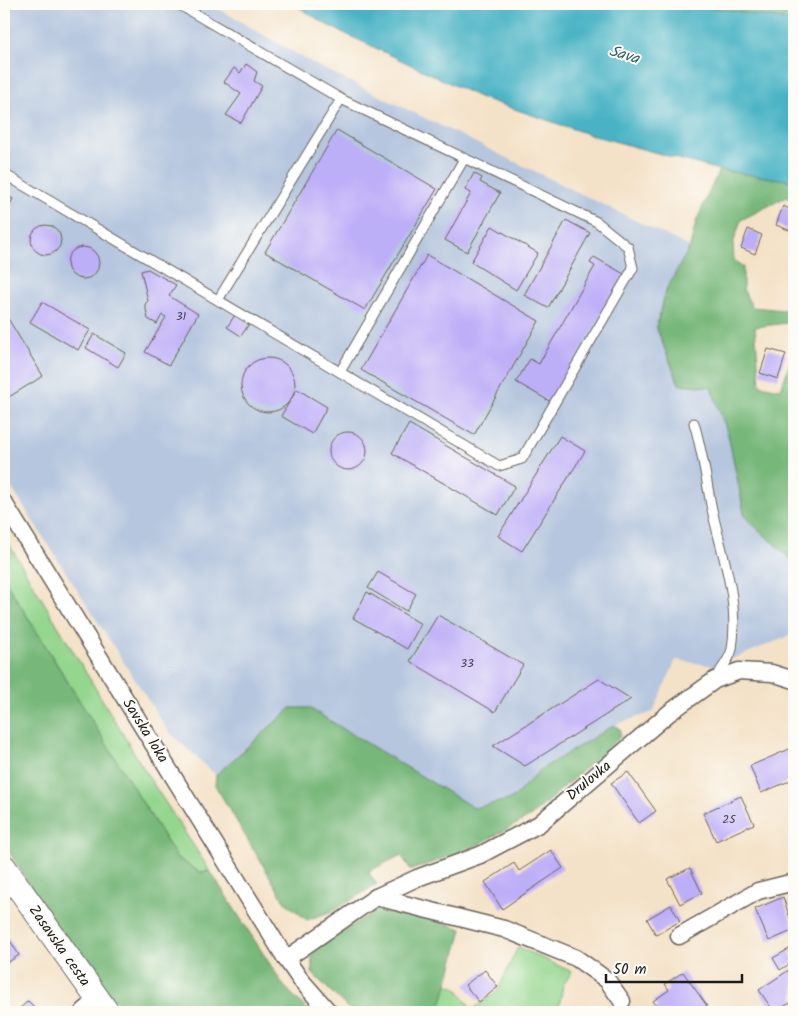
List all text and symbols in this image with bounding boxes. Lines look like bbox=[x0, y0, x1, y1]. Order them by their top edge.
water label: Sava bbox=[606, 39, 644, 72]
house number: 31 bbox=[176, 307, 187, 326]
house number: 33 bbox=[460, 654, 474, 673]
street label: Savska loka bbox=[116, 694, 174, 768]
street label: Drulovka bbox=[561, 755, 617, 807]
house number: 25 bbox=[722, 810, 737, 829]
street label: Zasavska cesta bbox=[22, 900, 96, 992]
scale bar bbox=[606, 951, 742, 983]
text: 50 m bbox=[613, 958, 647, 982]

